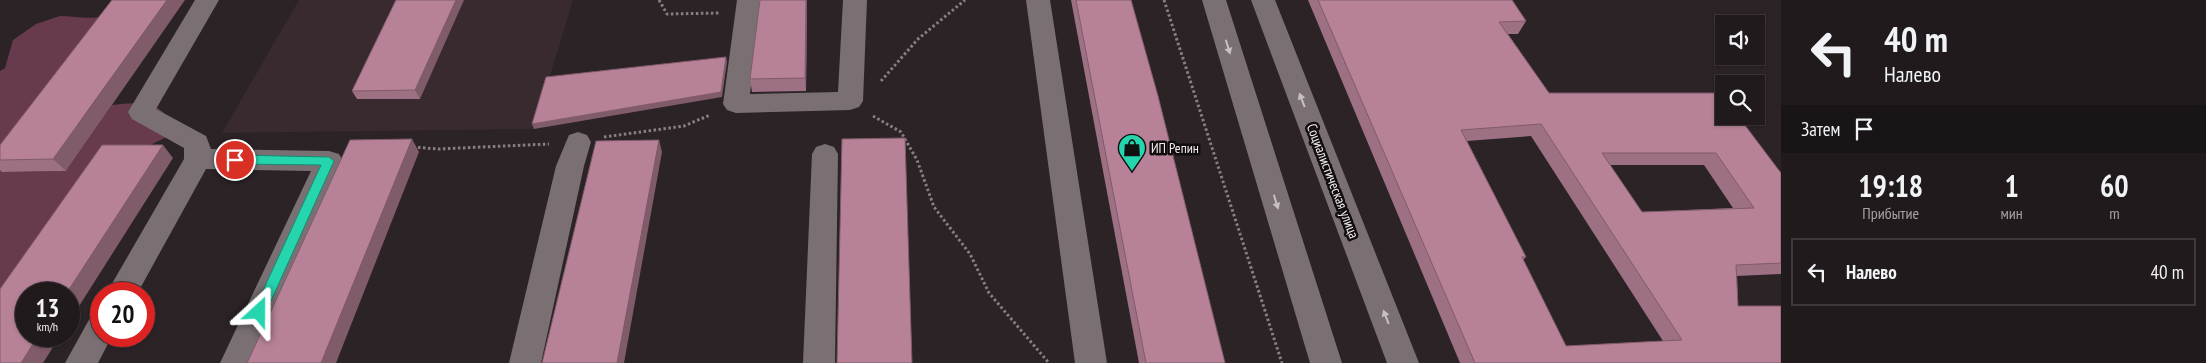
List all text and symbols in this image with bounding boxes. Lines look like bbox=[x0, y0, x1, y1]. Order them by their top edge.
map controls bbox=[1715, 15, 1765, 125]
button: sound bbox=[1715, 15, 1765, 65]
text: 40 m bbox=[1884, 16, 1948, 62]
icon: left bbox=[1801, 20, 1866, 85]
one-way arrow bbox=[1225, 39, 1233, 54]
text: Налево bbox=[1884, 60, 1941, 88]
button: search bbox=[1715, 75, 1765, 125]
one-way arrow bbox=[1298, 93, 1305, 108]
icon: arrive bbox=[1850, 115, 1878, 143]
text: Затем bbox=[1801, 117, 1840, 141]
street label: Социалистическая улица bbox=[1303, 121, 1363, 241]
shop icon: ИП Репин bbox=[1117, 133, 1147, 172]
pin bbox=[214, 139, 256, 181]
place label: ИП Репин bbox=[1151, 139, 1199, 157]
icon: arrive bbox=[221, 146, 249, 174]
text: 19:18 bbox=[1858, 166, 1923, 205]
text: 1 bbox=[2004, 166, 2019, 205]
text: 60 bbox=[2100, 166, 2129, 205]
one-way arrow bbox=[1273, 194, 1281, 209]
text: Прибытие bbox=[1862, 203, 1919, 223]
text: мин bbox=[2000, 203, 2023, 223]
text: m bbox=[2109, 203, 2120, 223]
icon: left bbox=[1803, 258, 1831, 286]
text: Налево bbox=[1846, 260, 1897, 284]
text: 40 m bbox=[2151, 260, 2184, 284]
speed limit sign: 20 bbox=[90, 282, 155, 347]
position arrow bbox=[232, 285, 284, 337]
text: 13 bbox=[36, 292, 59, 324]
one-way arrow bbox=[1382, 310, 1389, 325]
text: km/h bbox=[37, 319, 58, 334]

